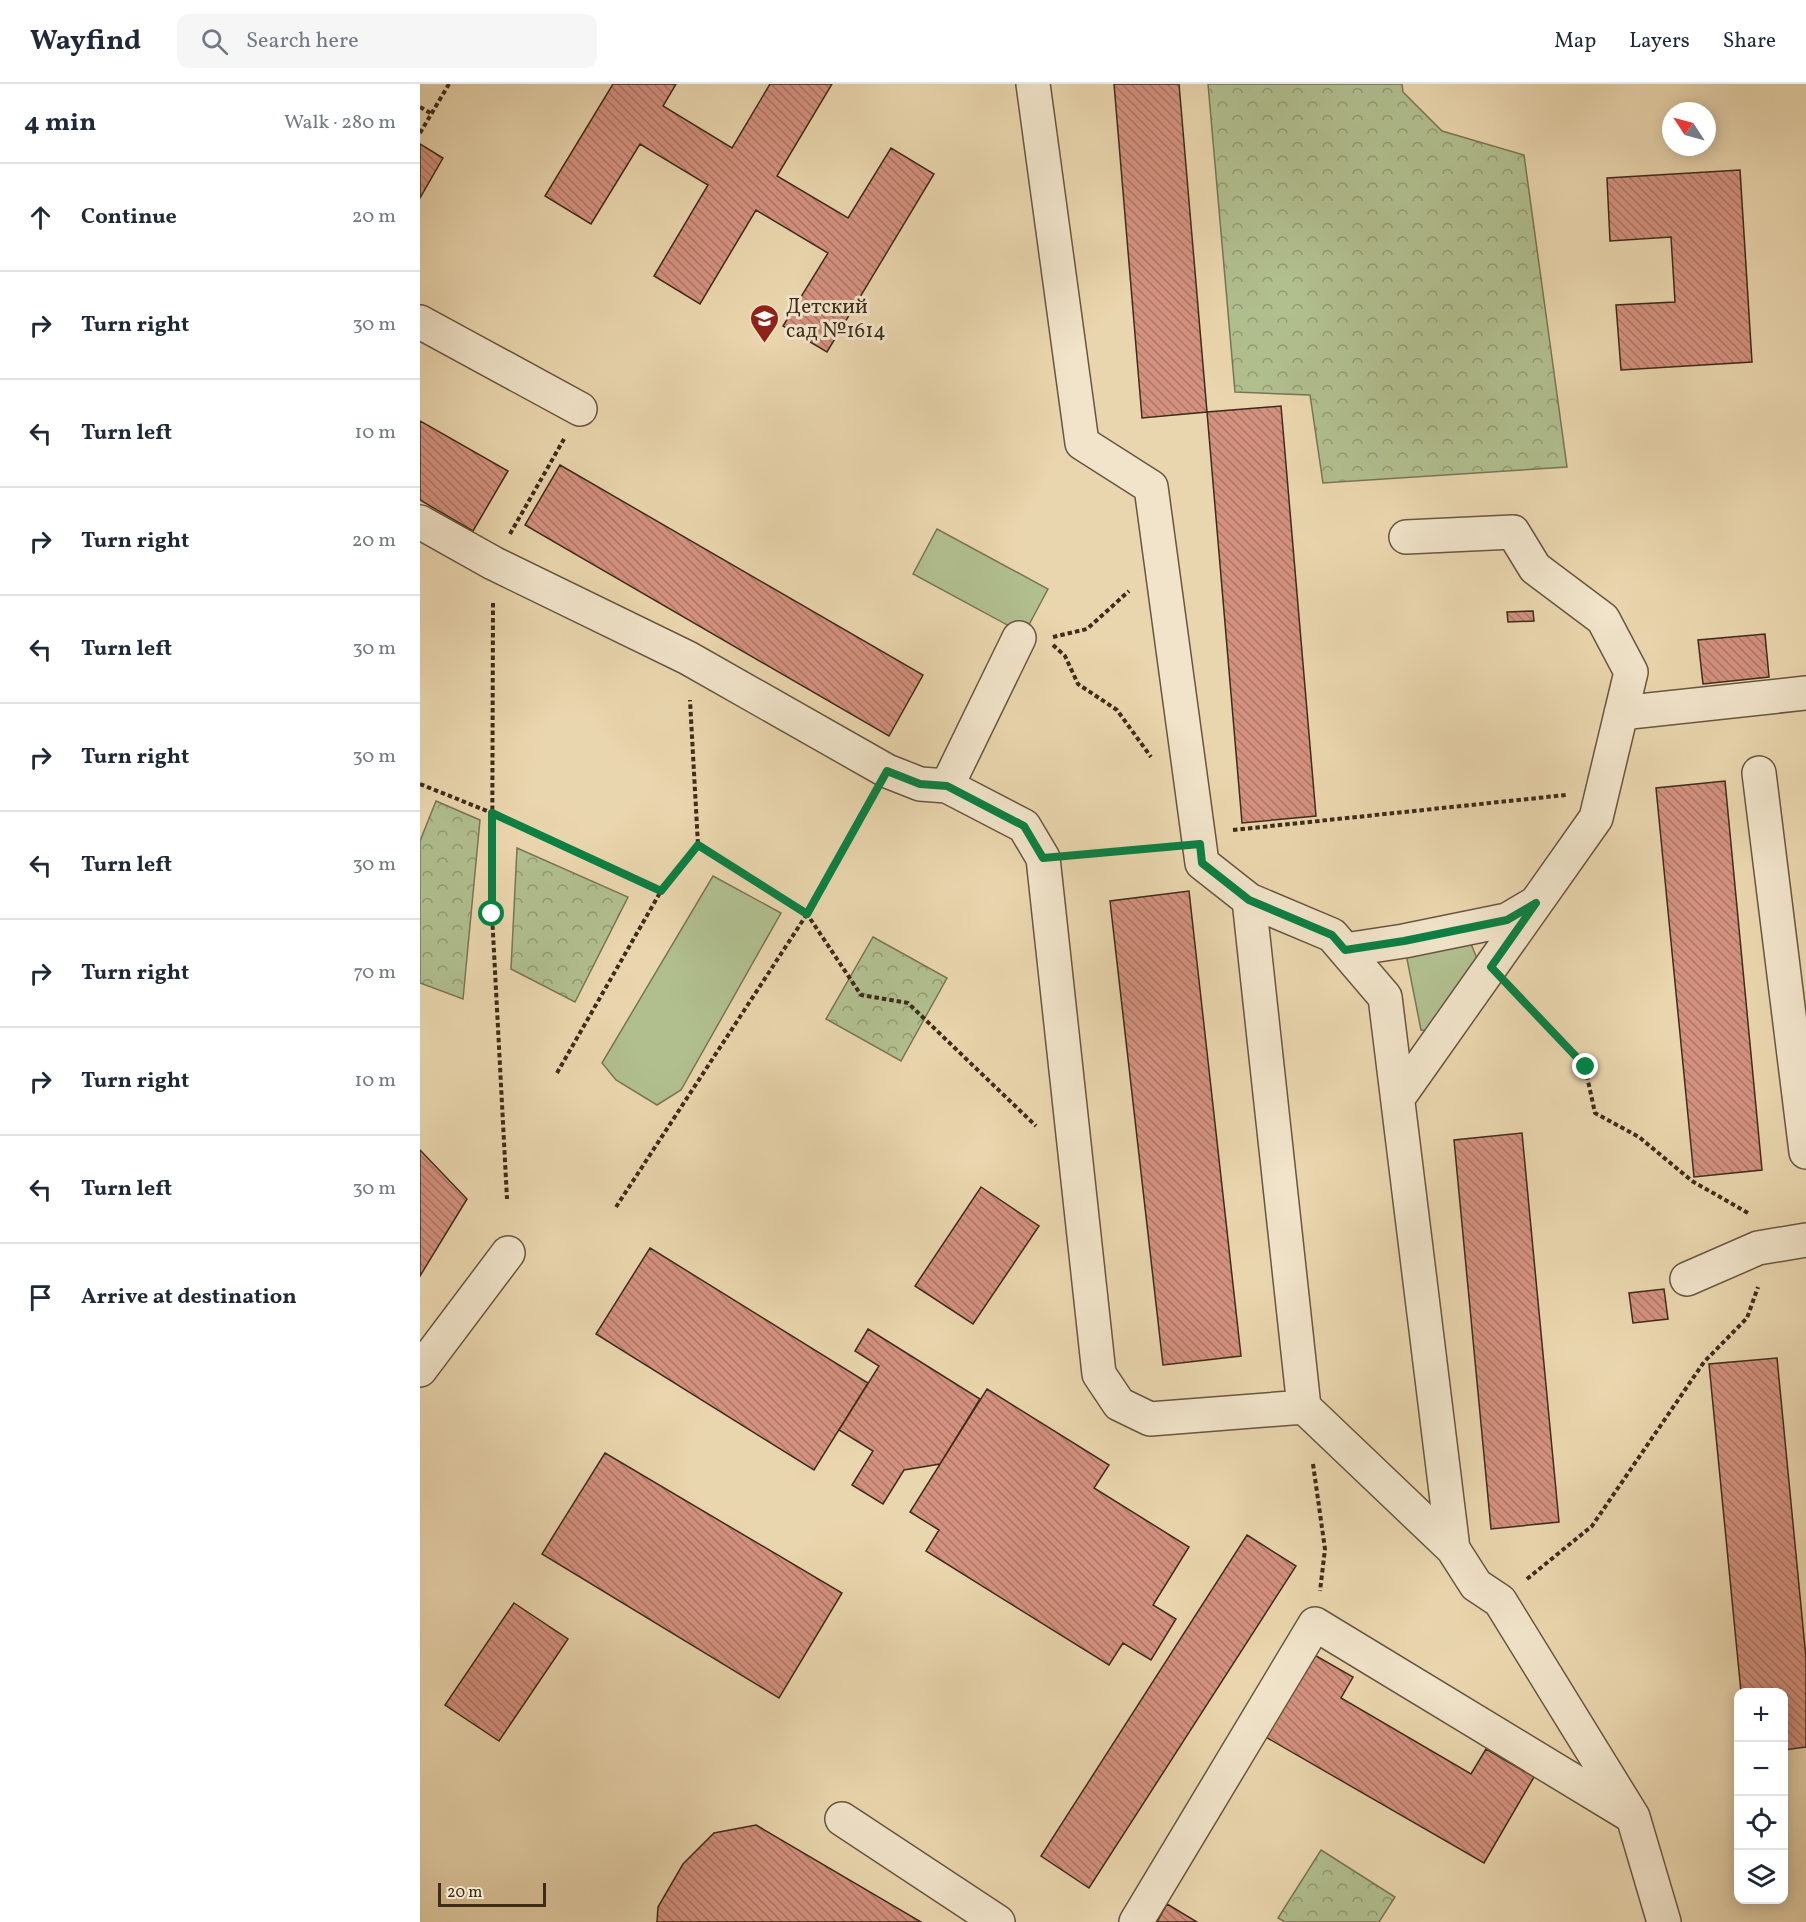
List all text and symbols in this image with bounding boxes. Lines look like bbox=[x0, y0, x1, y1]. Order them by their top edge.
search box bbox=[177, 14, 597, 68]
text: Wayfind bbox=[30, 22, 141, 61]
icon: search bbox=[198, 25, 231, 58]
text: Search here bbox=[246, 26, 359, 57]
text: Map bbox=[1554, 27, 1596, 56]
text: Layers bbox=[1629, 27, 1690, 56]
text: Share bbox=[1723, 27, 1776, 56]
north arrow bbox=[1662, 102, 1716, 156]
text: 4 min bbox=[24, 105, 96, 141]
text: Walk · 280 m bbox=[284, 109, 396, 137]
icon: ahead bbox=[24, 201, 57, 234]
text: Continue bbox=[81, 202, 177, 233]
text: 20 m bbox=[352, 203, 396, 231]
place label: Детский сад №1614 bbox=[786, 293, 886, 346]
school or university icon: Детский сад №1614 bbox=[749, 302, 781, 344]
icon: right bbox=[24, 309, 57, 342]
text: Turn right bbox=[81, 310, 189, 341]
text: 30 m bbox=[352, 311, 396, 339]
icon: left bbox=[24, 417, 57, 450]
text: Turn left bbox=[81, 418, 172, 449]
text: 10 m bbox=[355, 419, 396, 447]
icon: right bbox=[24, 525, 57, 558]
text: Turn right bbox=[81, 526, 189, 557]
text: 20 m bbox=[352, 527, 396, 555]
icon: left bbox=[24, 633, 57, 666]
text: Turn left bbox=[81, 634, 172, 665]
text: 30 m bbox=[352, 635, 396, 663]
icon: right bbox=[24, 741, 57, 774]
text: Turn right bbox=[81, 742, 189, 773]
text: 30 m bbox=[352, 743, 396, 771]
icon: left bbox=[24, 849, 57, 882]
text: Turn left bbox=[81, 850, 172, 881]
text: 30 m bbox=[352, 851, 396, 879]
route start bbox=[478, 900, 504, 926]
icon: right bbox=[24, 957, 57, 990]
text: Turn right bbox=[81, 958, 189, 989]
text: 70 m bbox=[353, 959, 396, 987]
route end bbox=[1572, 1053, 1598, 1079]
icon: right bbox=[24, 1065, 57, 1098]
text: Turn right bbox=[81, 1066, 189, 1097]
text: 10 m bbox=[355, 1067, 396, 1095]
icon: left bbox=[24, 1173, 57, 1206]
text: Turn left bbox=[81, 1174, 172, 1205]
text: 30 m bbox=[352, 1175, 396, 1203]
icon: arrive bbox=[24, 1281, 57, 1314]
text: Arrive at destination bbox=[81, 1282, 297, 1313]
map controls bbox=[1734, 1688, 1788, 1904]
button: + bbox=[1734, 1688, 1788, 1742]
button: − bbox=[1734, 1742, 1788, 1796]
button: locate bbox=[1734, 1796, 1788, 1850]
button: layers bbox=[1734, 1850, 1788, 1904]
scale bar bbox=[438, 1880, 546, 1908]
text: 20 m bbox=[447, 1882, 482, 1904]

